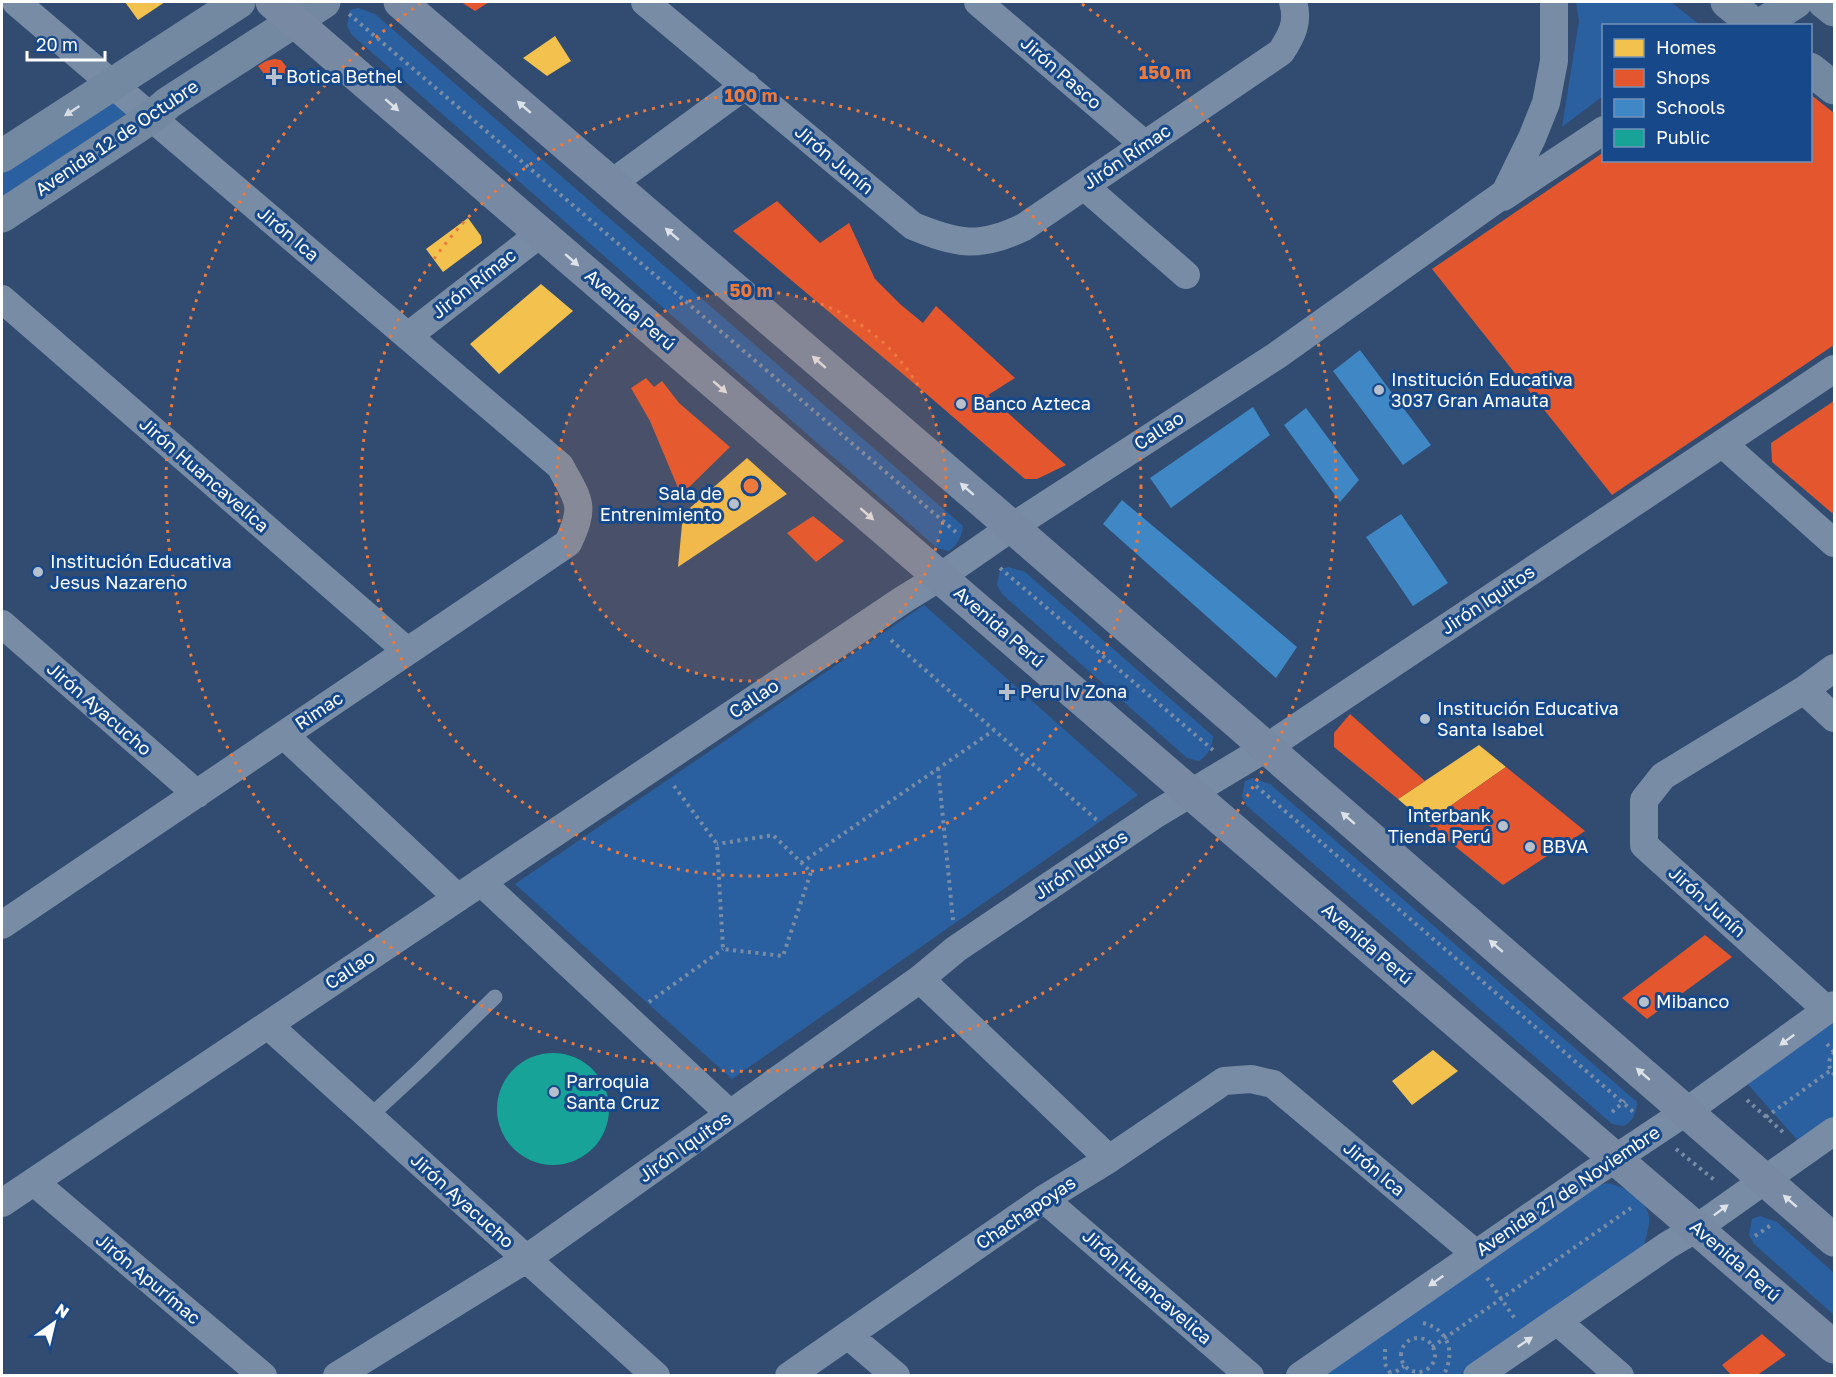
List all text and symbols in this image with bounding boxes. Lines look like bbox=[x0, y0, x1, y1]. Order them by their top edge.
scale bar bbox=[27, 24, 105, 62]
legend bbox=[1602, 24, 1812, 162]
street label: Jirón Pasco bbox=[1017, 31, 1107, 113]
text: 20 m bbox=[36, 33, 78, 55]
text: Homes bbox=[1656, 36, 1716, 58]
text: 150 m bbox=[1139, 61, 1191, 83]
place label: Botica Bethel bbox=[286, 65, 403, 87]
text: Shops bbox=[1656, 66, 1710, 88]
marker: Botica Bethel bbox=[267, 70, 281, 84]
street label: Avenida 12 de Octubre bbox=[31, 74, 202, 200]
text: 100 m bbox=[725, 84, 777, 106]
text: Schools bbox=[1656, 96, 1725, 118]
one-way arrow bbox=[384, 98, 399, 111]
one-way arrow bbox=[516, 101, 532, 114]
one-way arrow bbox=[64, 105, 80, 116]
street label: Jirón Rímac bbox=[1078, 119, 1175, 194]
street label: Jirón Junín bbox=[791, 120, 878, 198]
text: Public bbox=[1656, 126, 1710, 148]
street label: Jirón Ica bbox=[253, 201, 324, 265]
one-way arrow bbox=[665, 228, 680, 241]
street label: Jirón Rímac bbox=[427, 243, 520, 323]
one-way arrow bbox=[564, 253, 580, 266]
street label: Avenida Perú bbox=[581, 264, 680, 355]
text: 50 m bbox=[730, 279, 772, 301]
one-way arrow bbox=[811, 355, 827, 368]
place label: Institución Educativa 3037 Gran Amauta bbox=[1391, 368, 1573, 411]
one-way arrow bbox=[712, 380, 727, 393]
marker: Institución Educativa 3037 Gran Amauta bbox=[1372, 383, 1386, 397]
place label: Banco Azteca bbox=[973, 392, 1091, 414]
marker: Banco Azteca bbox=[954, 397, 968, 411]
street label: Callao bbox=[1129, 406, 1187, 454]
street label: Jirón Huancavelica bbox=[135, 412, 274, 536]
centre of rings bbox=[741, 476, 761, 496]
place label: Sala de Entrenimiento bbox=[600, 482, 722, 525]
one-way arrow bbox=[960, 483, 975, 496]
marker: Sala de Entrenimiento bbox=[727, 497, 741, 511]
one-way arrow bbox=[860, 507, 875, 521]
place label: Institución Educativa Jesus Nazareno bbox=[50, 550, 232, 593]
street label: Jirón Iquitos bbox=[1437, 560, 1538, 638]
marker: Institución Educativa Jesus Nazareno bbox=[31, 565, 45, 579]
street label: Avenida Perú bbox=[950, 581, 1049, 672]
street label: Jirón Ayacucho bbox=[43, 657, 156, 760]
street label: Callao bbox=[725, 674, 782, 723]
place label: Peru Iv Zona bbox=[1020, 680, 1127, 702]
marker: Peru Iv Zona bbox=[998, 683, 1016, 701]
street label: Rimac bbox=[290, 686, 347, 734]
place label: Institución Educativa Santa Isabel bbox=[1437, 697, 1619, 740]
marker: Institución Educativa Santa Isabel bbox=[1418, 712, 1432, 726]
place label: Interbank Tienda Perú bbox=[1388, 804, 1491, 847]
one-way arrow bbox=[1341, 812, 1356, 825]
marker: Interbank Tienda Perú bbox=[1496, 819, 1510, 833]
street label: Jirón Iquitos bbox=[1030, 825, 1131, 903]
place label: BBVA bbox=[1542, 835, 1588, 857]
marker: BBVA bbox=[1523, 840, 1537, 854]
street label: Jirón Junín bbox=[1665, 861, 1751, 942]
street label: Avenida Perú bbox=[1318, 898, 1417, 989]
one-way arrow bbox=[1489, 940, 1504, 953]
street label: Callao bbox=[321, 945, 378, 994]
place label: Mibanco bbox=[1656, 990, 1729, 1012]
marker: Mibanco bbox=[1637, 995, 1651, 1009]
one-way arrow bbox=[1779, 1033, 1795, 1045]
one-way arrow bbox=[1635, 1067, 1651, 1080]
place label: Parroquia Santa Cruz bbox=[566, 1070, 660, 1113]
marker: Parroquia Santa Cruz bbox=[547, 1085, 561, 1099]
street label: Jirón Iquitos bbox=[634, 1106, 735, 1186]
street label: Avenida 27 de Noviembre bbox=[1471, 1120, 1664, 1260]
street label: Jirón Ica bbox=[1339, 1136, 1410, 1200]
street label: Jirón Ayacucho bbox=[407, 1148, 519, 1252]
street label: Chachapoyas bbox=[971, 1171, 1079, 1254]
one-way arrow bbox=[1783, 1195, 1798, 1208]
one-way arrow bbox=[1713, 1204, 1729, 1216]
street label: Avenida Perú bbox=[1686, 1215, 1785, 1306]
street label: Jirón Huancavelica bbox=[1078, 1224, 1217, 1348]
street label: Jirón Apurímac bbox=[92, 1228, 206, 1328]
one-way arrow bbox=[1429, 1275, 1445, 1287]
north arrow bbox=[24, 1293, 84, 1353]
text: N bbox=[52, 1299, 73, 1322]
one-way arrow bbox=[1517, 1337, 1533, 1348]

